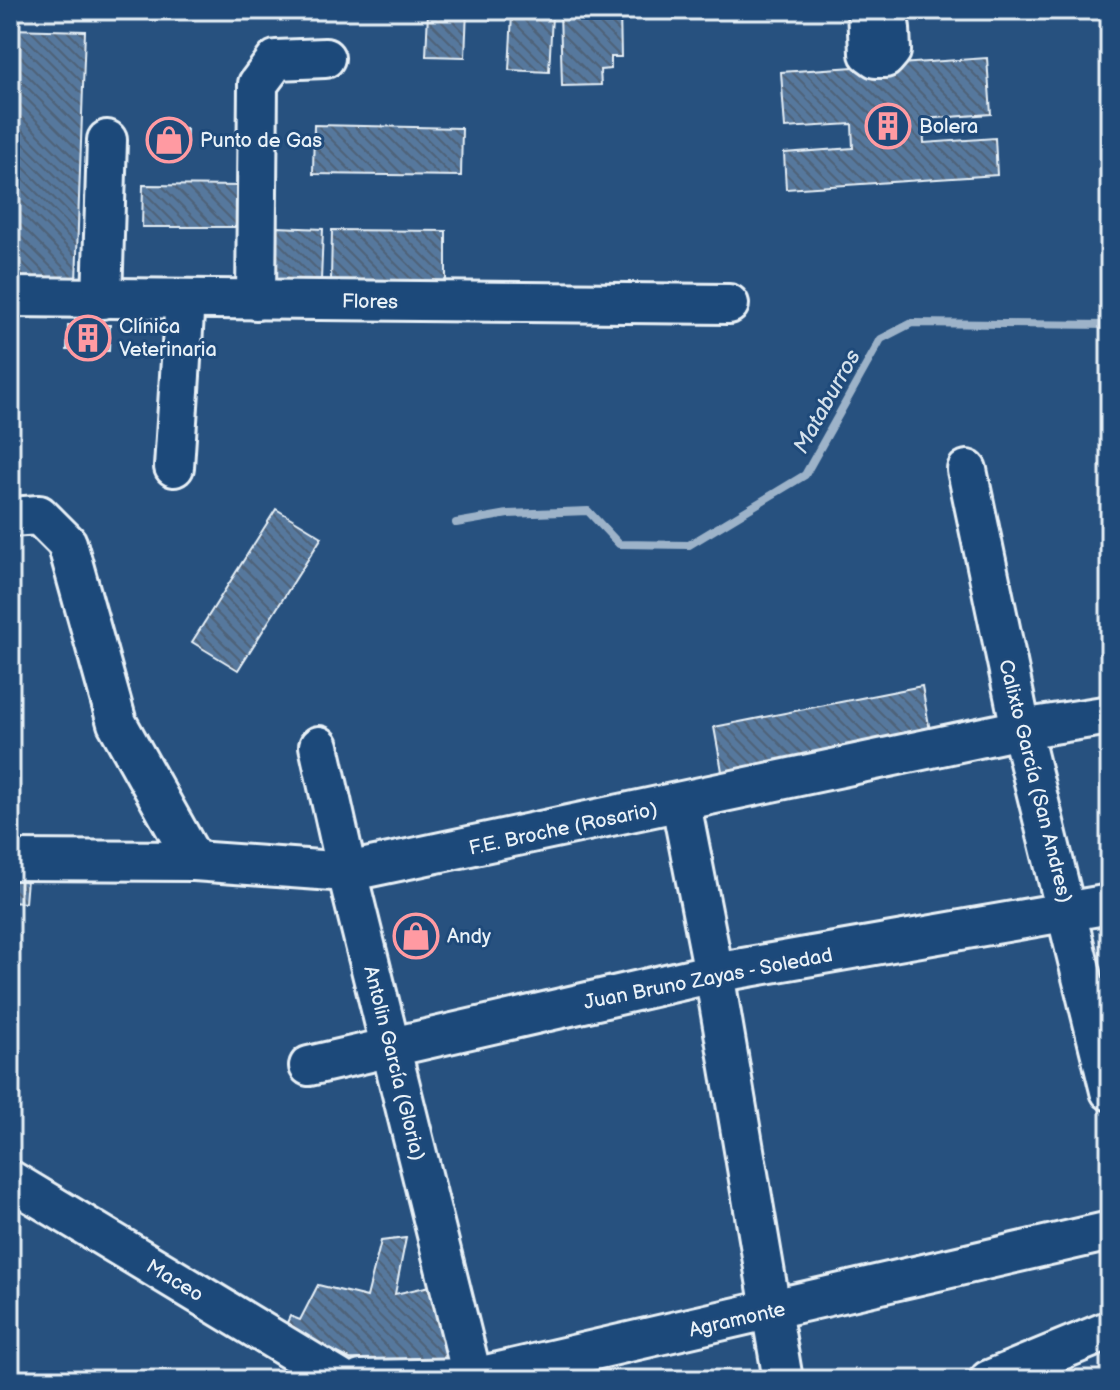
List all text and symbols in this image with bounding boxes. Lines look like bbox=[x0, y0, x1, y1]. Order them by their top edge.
building icon: Bolera bbox=[864, 102, 912, 150]
place label: Bolera bbox=[919, 115, 978, 139]
shop icon: Punto de Gas bbox=[145, 116, 193, 164]
place label: Punto de Gas bbox=[200, 129, 322, 153]
street label: Flores bbox=[342, 290, 398, 314]
building icon: Clínica Veterinaria bbox=[64, 314, 112, 362]
place label: Clínica Veterinaria bbox=[119, 315, 217, 362]
water label: Mataburros bbox=[788, 345, 867, 458]
street label: Calixto García (San Andres) bbox=[993, 657, 1077, 905]
street label: F.E. Broche (Rosario) bbox=[467, 797, 660, 861]
shop icon: Andy bbox=[392, 912, 440, 960]
place label: Andy bbox=[447, 925, 491, 949]
street label: Juan Bruno Zayas - Soledad bbox=[582, 943, 835, 1015]
street label: Antolin García (Gloria) bbox=[358, 963, 430, 1163]
street label: Maceo bbox=[142, 1254, 207, 1307]
street label: Agramonte bbox=[687, 1297, 788, 1343]

